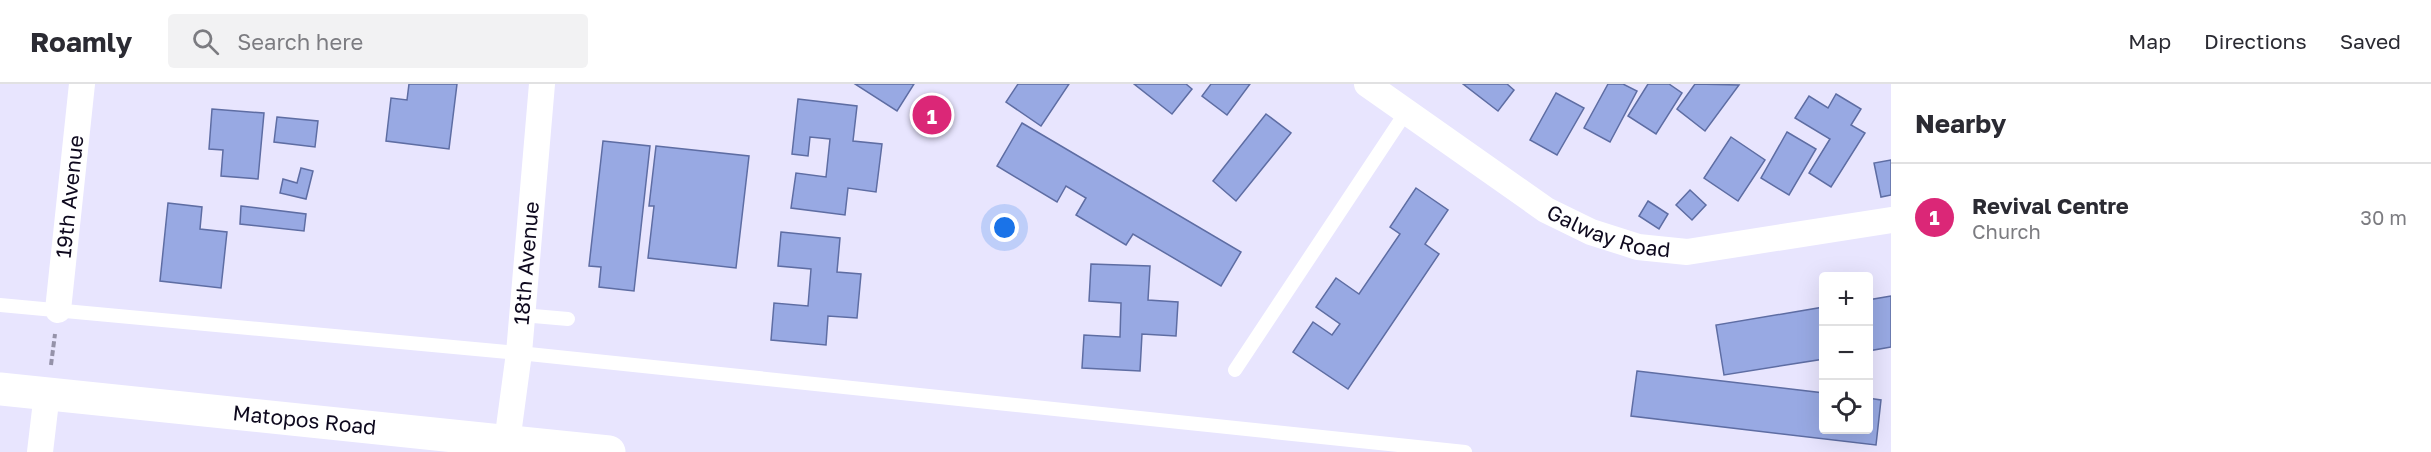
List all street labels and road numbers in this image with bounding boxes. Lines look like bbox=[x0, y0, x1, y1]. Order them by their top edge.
street label: 19th Avenue bbox=[50, 134, 89, 259]
street label: Galway Road bbox=[1543, 198, 1672, 262]
street label: 18th Avenue bbox=[507, 200, 544, 326]
street label: Matopos Road bbox=[231, 399, 378, 440]

